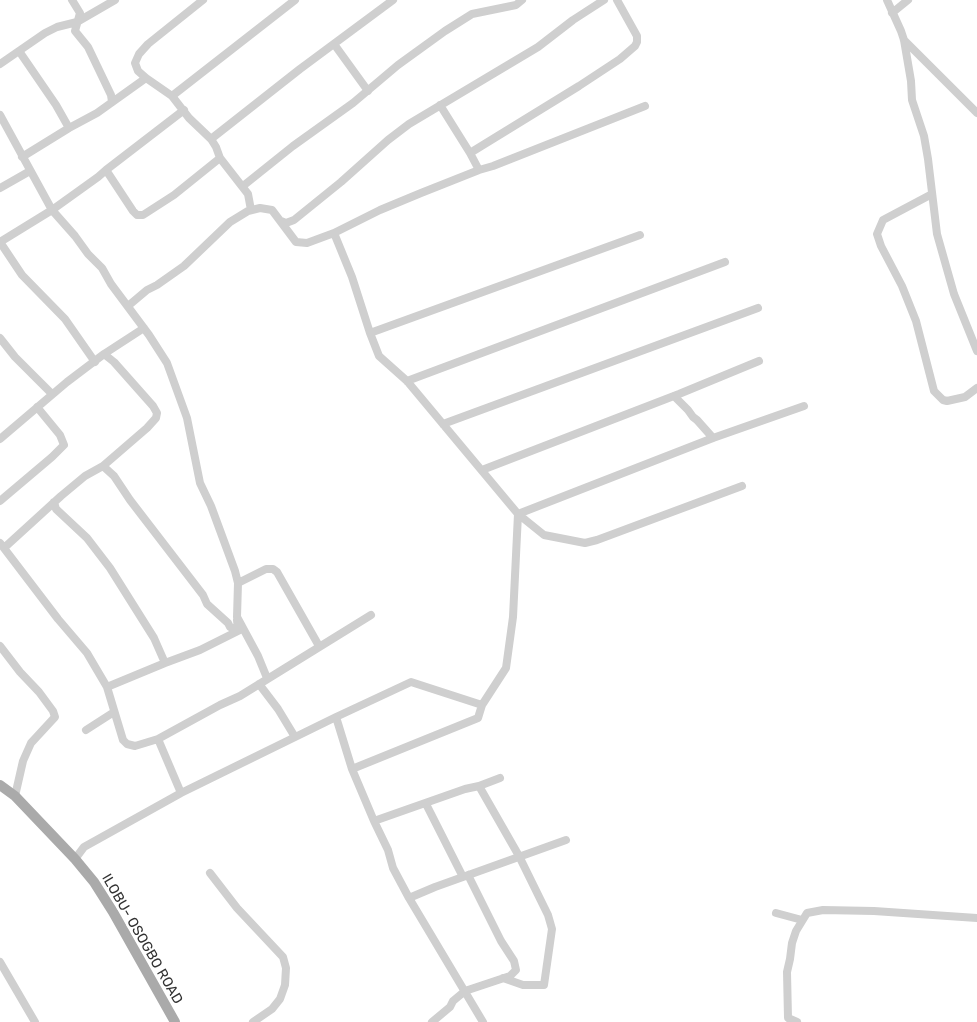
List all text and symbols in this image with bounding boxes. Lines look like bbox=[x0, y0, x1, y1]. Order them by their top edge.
street label: ILOBU- OSOGBO ROAD bbox=[98, 871, 186, 1007]

